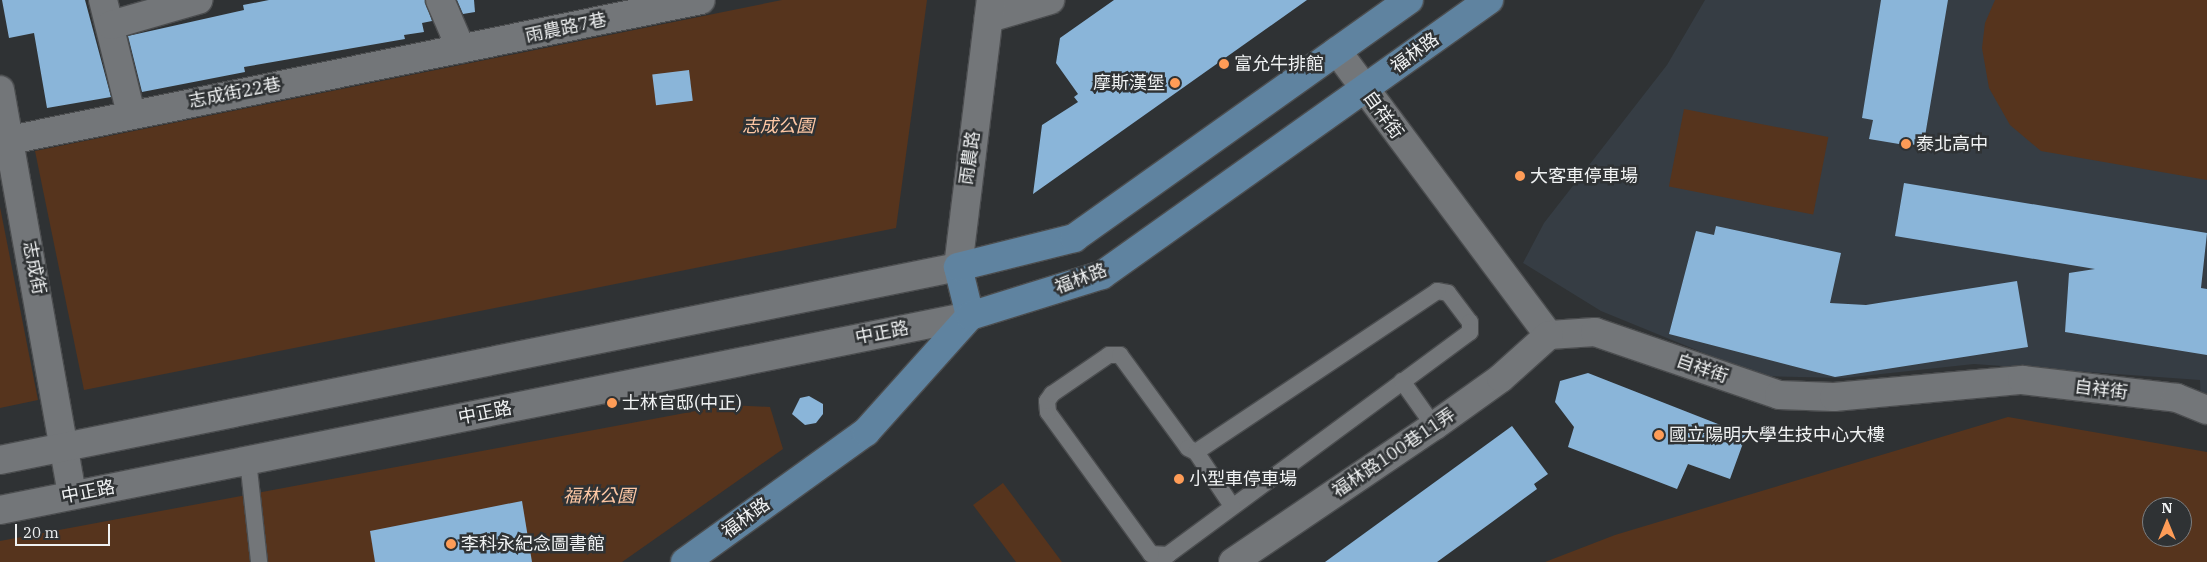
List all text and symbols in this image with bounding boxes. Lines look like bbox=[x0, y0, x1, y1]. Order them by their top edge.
street label: 雨農路7巷 bbox=[523, 9, 609, 47]
street label: 福林路 bbox=[1387, 28, 1443, 78]
place label: 富允牛排館 bbox=[1234, 53, 1324, 75]
marker: 富允牛排館 bbox=[1218, 58, 1230, 70]
place label: 摩斯漢堡 bbox=[1093, 72, 1165, 94]
street label: 志成街22巷 bbox=[187, 73, 283, 113]
marker: 摩斯漢堡 bbox=[1169, 77, 1181, 89]
street label: 自祥街 bbox=[1358, 87, 1408, 143]
park label: 志成公園 bbox=[742, 115, 814, 137]
street label: 雨農路 bbox=[956, 130, 984, 186]
place label: 泰北高中 bbox=[1916, 133, 1988, 155]
marker: 泰北高中 bbox=[1900, 138, 1912, 150]
place label: 大客車停車場 bbox=[1530, 165, 1638, 187]
marker: 大客車停車場 bbox=[1514, 170, 1526, 182]
street label: 志成街 bbox=[18, 239, 50, 297]
street label: 福林路 bbox=[1052, 259, 1110, 299]
street label: 中正路 bbox=[853, 317, 911, 349]
street label: 自祥街 bbox=[1673, 350, 1731, 388]
street label: 自祥街 bbox=[2073, 376, 2129, 404]
place label: 士林官邸(中正) bbox=[622, 392, 742, 414]
street label: 中正路 bbox=[456, 397, 514, 429]
marker: 士林官邸(中正) bbox=[606, 397, 618, 409]
street label: 福林路100巷11弄 bbox=[1328, 404, 1460, 502]
place label: 國立陽明大學生技中心大樓 bbox=[1669, 424, 1885, 446]
marker: 國立陽明大學生技中心大樓 bbox=[1653, 429, 1665, 441]
place label: 小型車停車場 bbox=[1189, 468, 1297, 490]
marker: 小型車停車場 bbox=[1173, 473, 1185, 485]
street label: 中正路 bbox=[59, 476, 117, 508]
park label: 福林公園 bbox=[563, 485, 635, 507]
street label: 福林路 bbox=[718, 493, 774, 543]
north arrow bbox=[2142, 497, 2192, 547]
text: N bbox=[2161, 499, 2173, 517]
scale bar bbox=[18, 514, 112, 546]
text: 20 m bbox=[23, 523, 59, 542]
place label: 李科永紀念圖書館 bbox=[461, 533, 605, 555]
marker: 李科永紀念圖書館 bbox=[445, 538, 457, 550]

